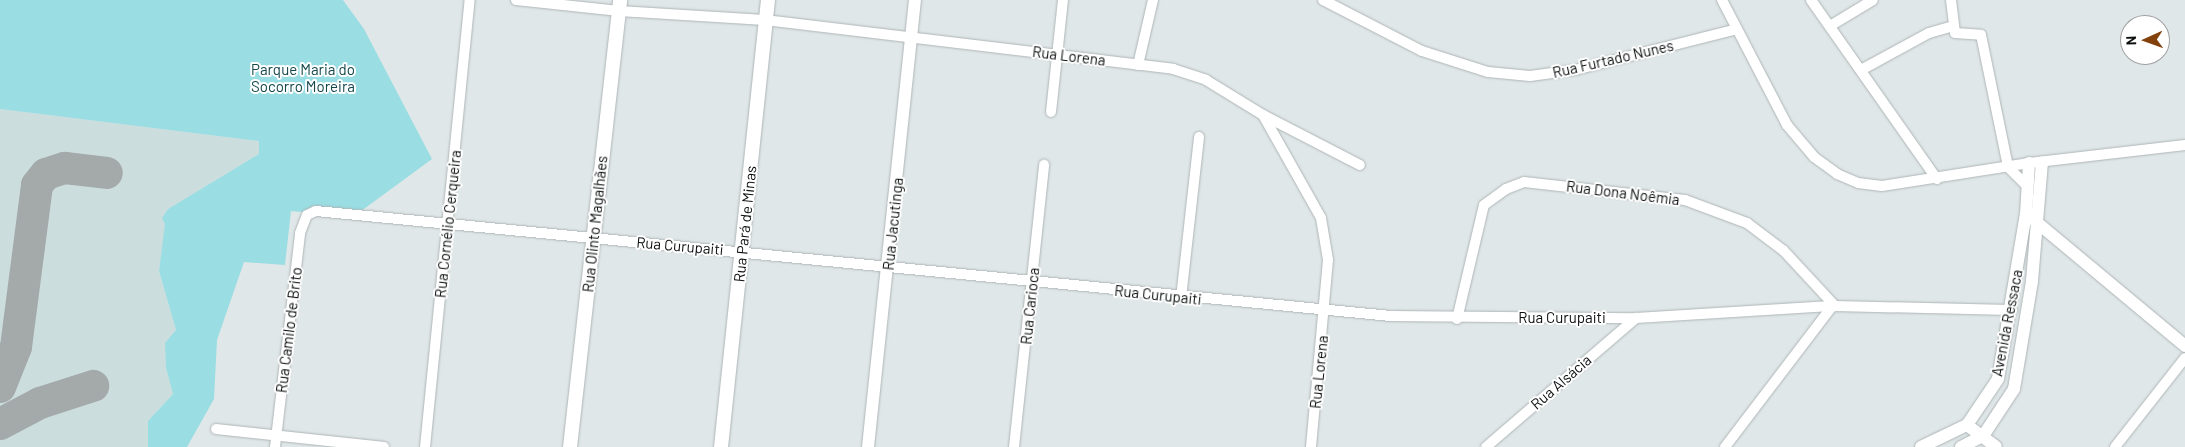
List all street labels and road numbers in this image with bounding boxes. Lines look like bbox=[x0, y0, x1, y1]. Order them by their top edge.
street label: Rua Furtado Nunes bbox=[1551, 36, 1675, 82]
street label: Rua Lorena bbox=[1031, 43, 1107, 69]
street label: Rua Cornélio Cerqueira bbox=[431, 149, 465, 299]
street label: Rua Olinto Magalhães bbox=[579, 155, 611, 293]
street label: Rua Pará de Minas bbox=[730, 165, 760, 283]
street label: Rua Jacutinga bbox=[879, 177, 907, 271]
street label: Rua Dona Noêmia bbox=[1565, 177, 1681, 209]
street label: Rua Curupaiti bbox=[636, 233, 724, 259]
street label: Rua Camilo de Brito bbox=[272, 266, 306, 394]
street label: Rua Carioca bbox=[1017, 267, 1043, 345]
street label: Avenida Ressaca bbox=[1988, 268, 2026, 378]
street label: Rua Curupaiti bbox=[1114, 281, 1202, 309]
street label: Rua Curupaiti bbox=[1518, 309, 1606, 327]
street label: Rua Lorena bbox=[1306, 334, 1332, 410]
street label: Rua Alsácia bbox=[1527, 351, 1595, 413]

